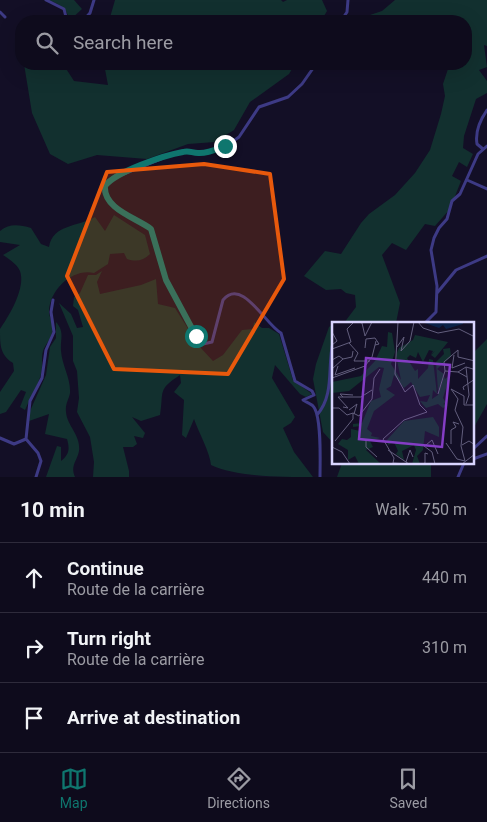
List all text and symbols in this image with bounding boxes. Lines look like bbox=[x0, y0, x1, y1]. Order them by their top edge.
search box bbox=[15, 15, 472, 70]
icon: search bbox=[33, 29, 61, 57]
text: Search here bbox=[73, 31, 173, 54]
route end bbox=[214, 135, 237, 158]
inset map bbox=[332, 322, 474, 464]
route start bbox=[185, 325, 208, 348]
text: 10 min bbox=[20, 498, 85, 522]
text: Walk · 750 m bbox=[375, 500, 467, 519]
text: Continue bbox=[67, 557, 144, 580]
icon: ahead bbox=[20, 564, 48, 592]
text: 440 m bbox=[422, 568, 467, 587]
text: Route de la carrière bbox=[67, 580, 205, 599]
text: Turn right bbox=[67, 627, 151, 650]
icon: right bbox=[20, 634, 48, 662]
text: 310 m bbox=[422, 638, 467, 657]
text: Route de la carrière bbox=[67, 650, 205, 669]
icon: arrive bbox=[20, 704, 48, 732]
text: Arrive at destination bbox=[67, 706, 240, 729]
tab: Map bbox=[60, 765, 88, 811]
tab: Directions bbox=[207, 765, 270, 811]
tab: Saved bbox=[389, 765, 427, 811]

